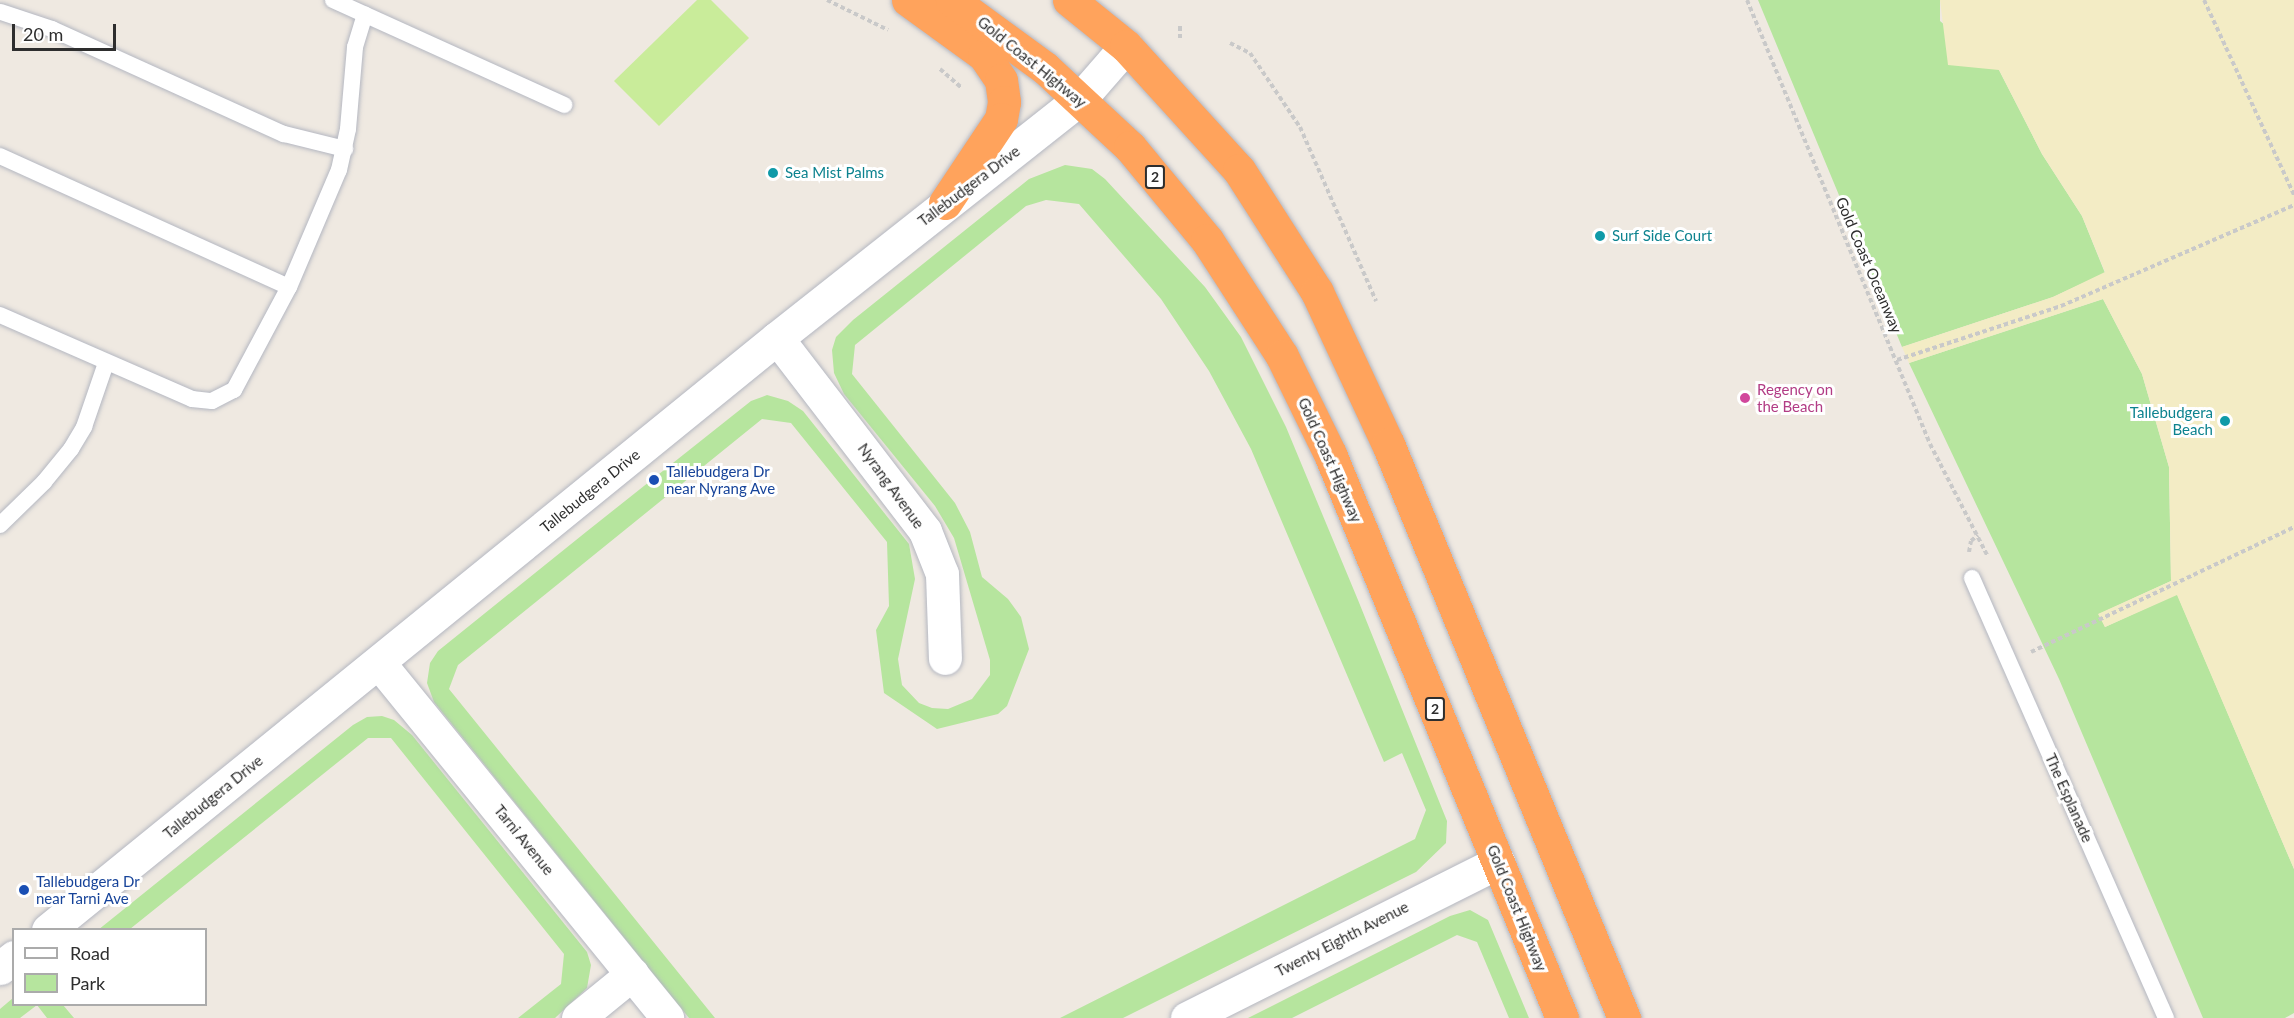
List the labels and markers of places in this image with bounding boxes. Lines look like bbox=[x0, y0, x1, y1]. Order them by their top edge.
place label: Sea Mist Palms bbox=[785, 164, 884, 182]
marker: Sea Mist Palms bbox=[766, 166, 780, 180]
place label: Surf Side Court bbox=[1612, 227, 1712, 245]
marker: Surf Side Court bbox=[1593, 229, 1607, 243]
place label: Regency on the Beach bbox=[1757, 380, 1833, 415]
marker: Regency on the Beach bbox=[1738, 391, 1752, 405]
place label: Tallebudgera Beach bbox=[2130, 403, 2213, 438]
marker: Tallebudgera Beach bbox=[2218, 414, 2232, 428]
place label: Tallebudgera Dr near Nyrang Ave bbox=[666, 462, 776, 497]
marker: Tallebudgera Dr near Nyrang Ave bbox=[647, 473, 661, 487]
place label: Tallebudgera Dr near Tarni Ave bbox=[36, 872, 140, 907]
marker: Tallebudgera Dr near Tarni Ave bbox=[17, 883, 31, 897]

